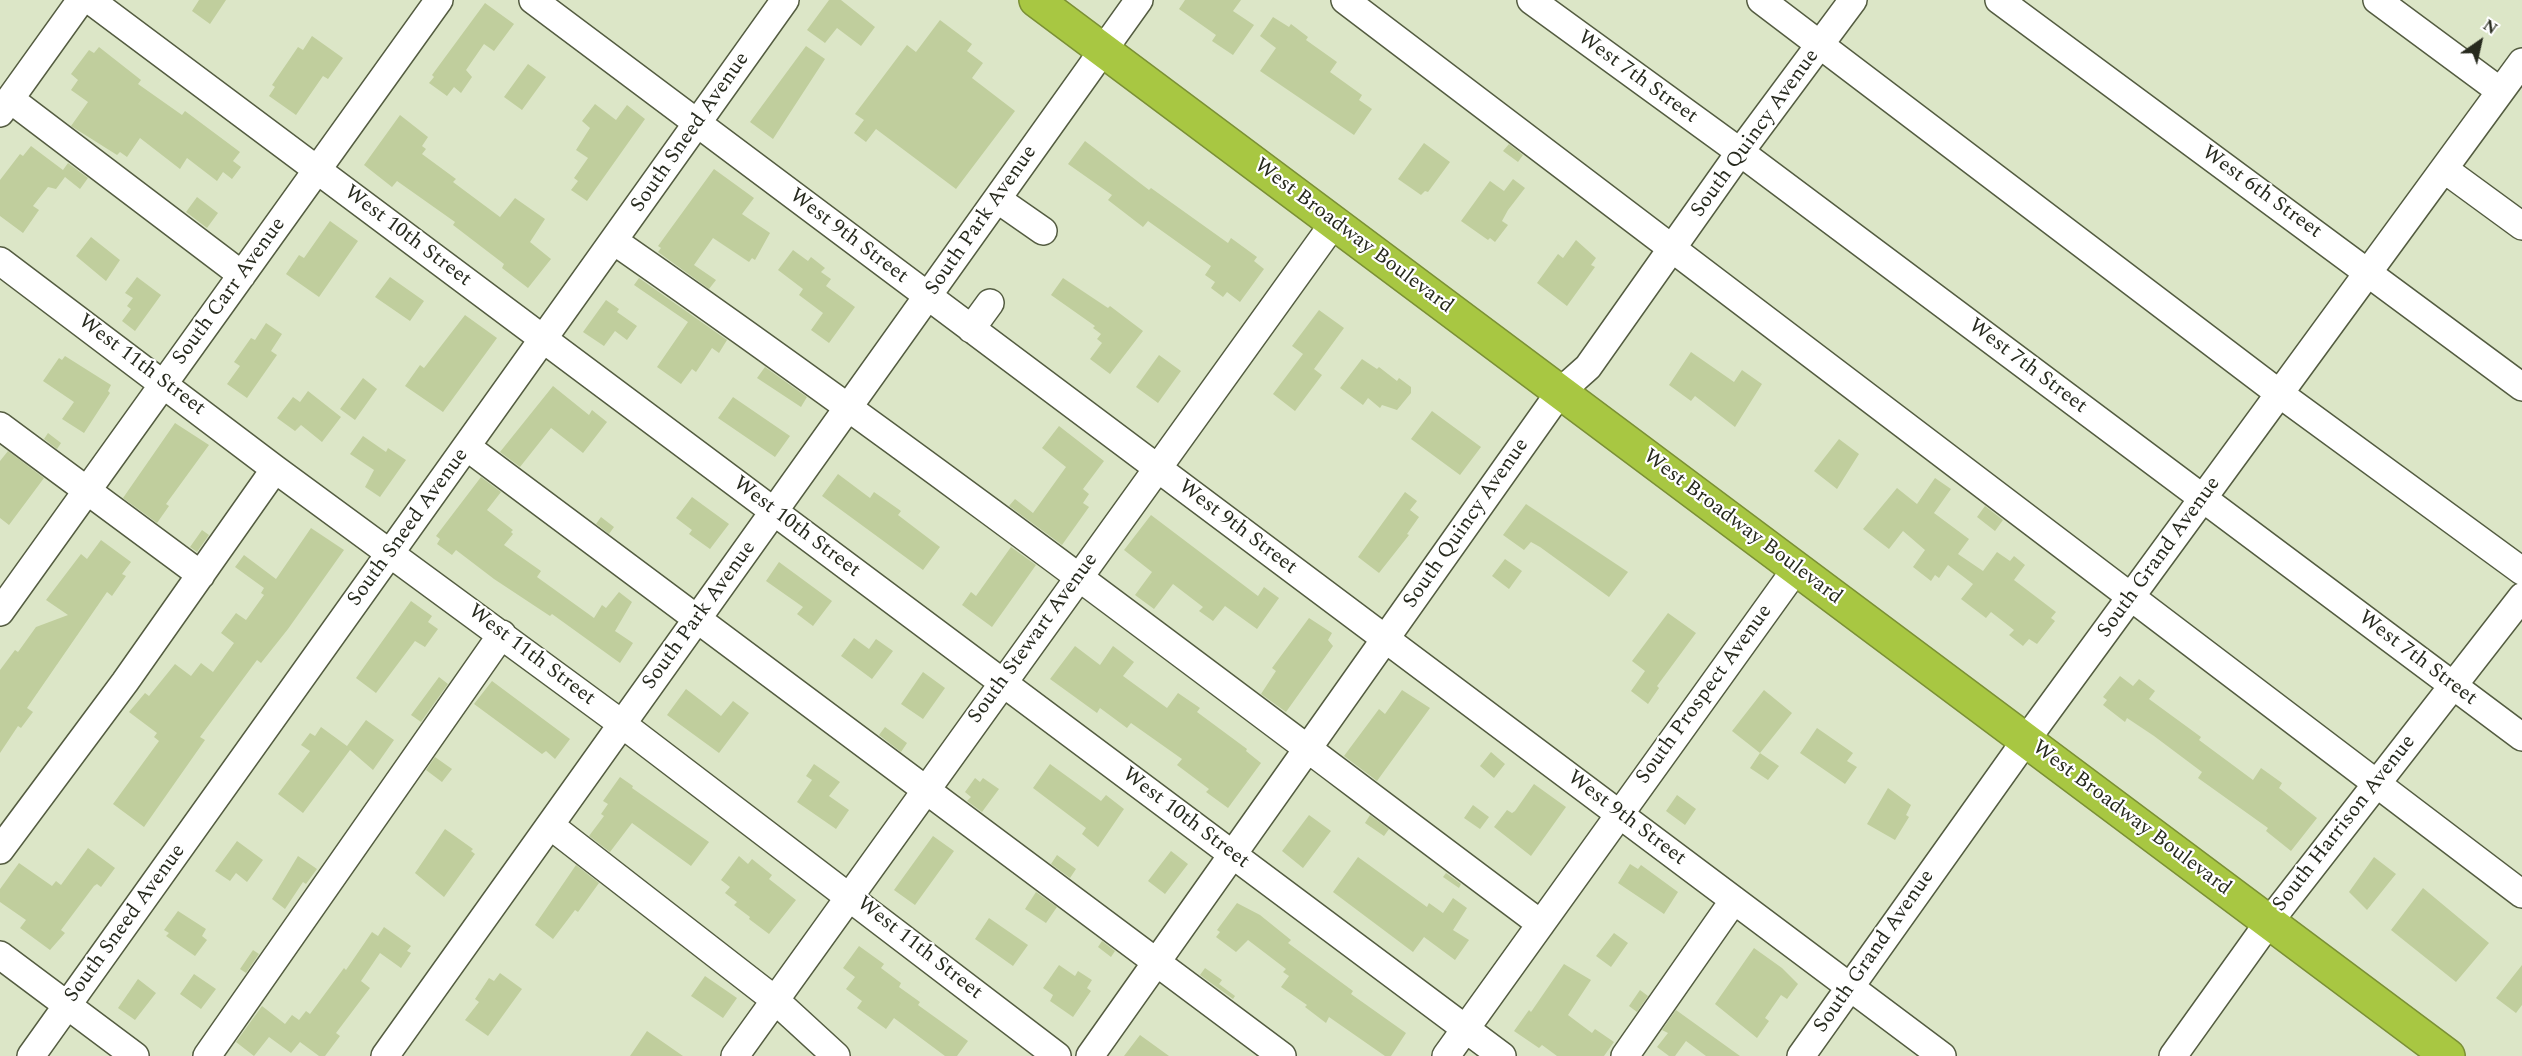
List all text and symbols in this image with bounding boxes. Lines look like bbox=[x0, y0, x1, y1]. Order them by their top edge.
north arrow bbox=[2450, 12, 2510, 72]
text: N bbox=[2478, 13, 2502, 41]
street label: West 7th Street bbox=[1572, 26, 1702, 130]
street label: South Quincy Avenue bbox=[1686, 45, 1826, 223]
street label: South Sneed Avenue bbox=[626, 48, 756, 218]
street label: South Park Avenue bbox=[921, 141, 1043, 301]
street label: West 6th Street bbox=[2196, 141, 2326, 245]
street label: West Broadway Boulevard bbox=[1248, 154, 1458, 320]
street label: West 10th Street bbox=[338, 181, 476, 293]
street label: West 9th Street bbox=[784, 184, 912, 290]
street label: South Carr Avenue bbox=[168, 213, 292, 371]
street label: West 11th Street bbox=[72, 310, 210, 422]
street label: West 7th Street bbox=[1963, 314, 2091, 420]
street label: South Quincy Avenue bbox=[1399, 434, 1535, 614]
street label: South Sneed Avenue bbox=[343, 444, 475, 612]
street label: West Broadway Boulevard bbox=[1637, 445, 1847, 611]
street label: West 10th Street bbox=[727, 472, 865, 584]
street label: South Grand Avenue bbox=[2093, 472, 2227, 644]
street label: West 9th Street bbox=[1173, 475, 1301, 581]
street label: South Park Avenue bbox=[638, 537, 762, 695]
street label: South Stewart Avenue bbox=[964, 549, 1104, 729]
street label: West 11th Street bbox=[462, 600, 600, 712]
street label: South Prospect Avenue bbox=[1631, 600, 1779, 790]
street label: West 7th Street bbox=[2353, 606, 2481, 712]
street label: South Harrison Avenue bbox=[2268, 731, 2422, 917]
street label: West Broadway Boulevard bbox=[2026, 736, 2236, 902]
street label: West 10th Street bbox=[1116, 763, 1254, 875]
street label: West 9th Street bbox=[1562, 766, 1690, 872]
street label: South Sneed Avenue bbox=[60, 840, 192, 1008]
street label: South Grand Avenue bbox=[1809, 866, 1941, 1038]
street label: West 11th Street bbox=[851, 892, 987, 1006]

